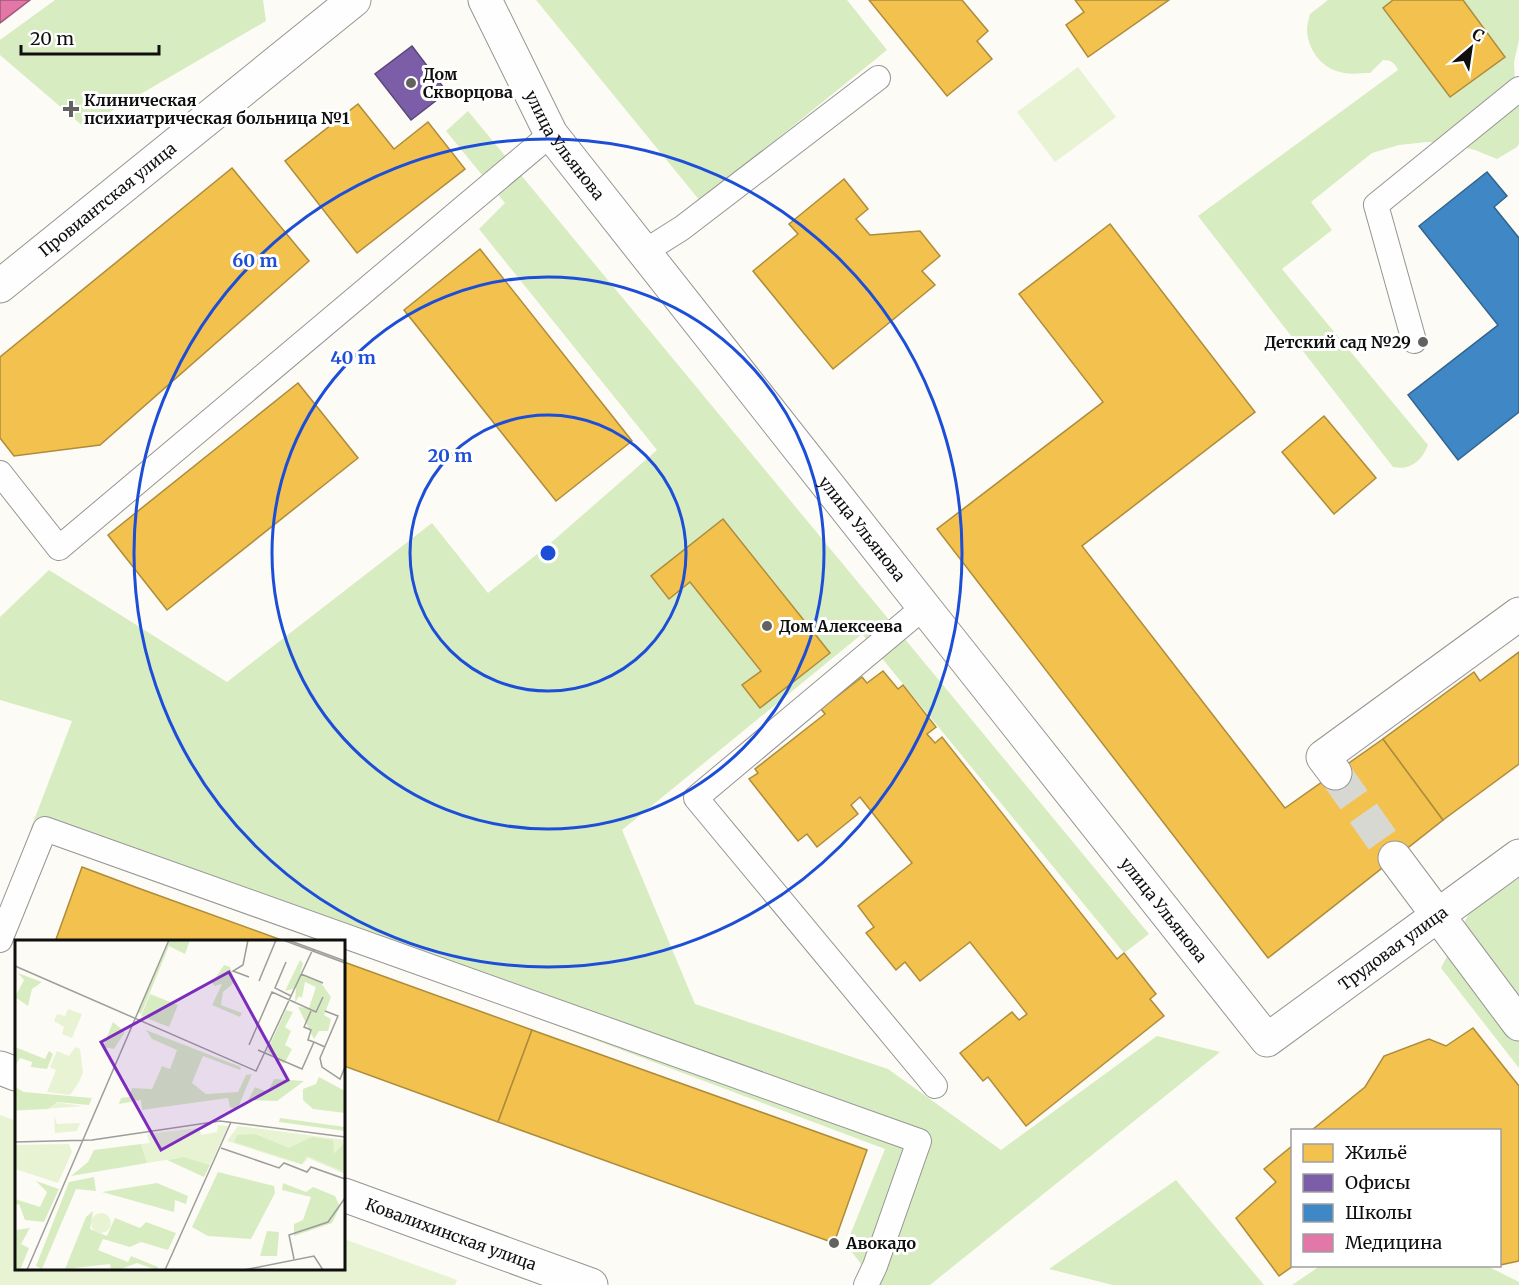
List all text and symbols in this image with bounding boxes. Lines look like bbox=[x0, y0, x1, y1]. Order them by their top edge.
scale bar bbox=[21, 18, 159, 56]
north arrow bbox=[1441, 18, 1501, 78]
text: С bbox=[1469, 24, 1488, 46]
text: 20 m bbox=[30, 27, 74, 50]
place label: Дом Скворцова bbox=[423, 64, 513, 102]
marker: Дом Скворцова bbox=[404, 76, 418, 90]
street label: улица Ульянова bbox=[521, 87, 609, 204]
place label: Клиническая психиатрическая больница №1 bbox=[84, 90, 350, 128]
marker: Клиническая психиатрическая больница №1 bbox=[62, 100, 80, 118]
street label: Провиантская улица bbox=[35, 138, 180, 261]
text: 60 m bbox=[232, 249, 278, 272]
place label: Детский сад №29 bbox=[1264, 332, 1411, 352]
marker: Детский сад №29 bbox=[1416, 335, 1430, 349]
text: 40 m bbox=[330, 346, 376, 369]
text: 20 m bbox=[428, 444, 472, 467]
street label: улица Ульянова bbox=[815, 472, 910, 586]
centre of rings bbox=[538, 543, 558, 563]
place label: Дом Алексеева bbox=[779, 616, 902, 636]
marker: Дом Алексеева bbox=[760, 619, 774, 633]
street label: улица Ульянова bbox=[1116, 853, 1212, 967]
street label: Трудовая улица bbox=[1335, 901, 1452, 994]
inset map bbox=[15, 940, 345, 1270]
legend bbox=[1291, 1129, 1501, 1267]
text: Жильё bbox=[1345, 1141, 1407, 1164]
text: Офисы bbox=[1345, 1171, 1410, 1194]
street label: Ковалихинская улица bbox=[363, 1194, 540, 1274]
text: Школы bbox=[1345, 1201, 1412, 1224]
text: Медицина bbox=[1345, 1231, 1442, 1254]
place label: Авокадо bbox=[845, 1233, 916, 1253]
marker: Авокадо bbox=[827, 1236, 841, 1250]

